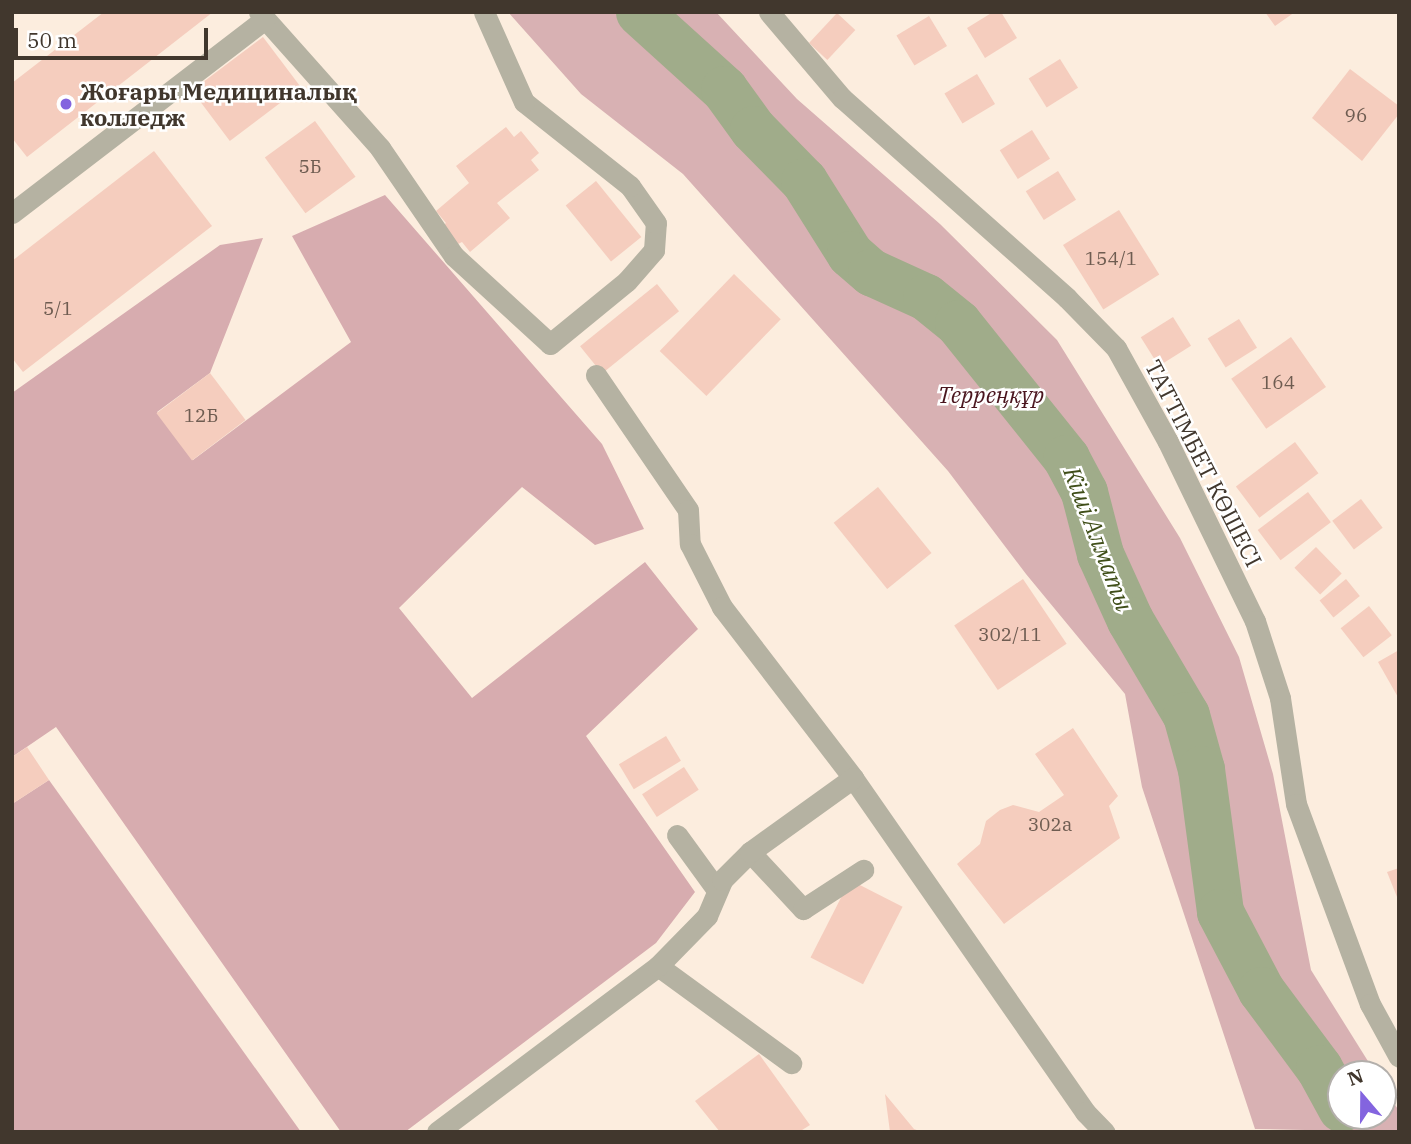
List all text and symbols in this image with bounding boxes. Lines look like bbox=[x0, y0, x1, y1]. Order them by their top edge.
scale bar bbox=[18, 14, 212, 58]
text: 50 m bbox=[27, 26, 77, 54]
place label: Жоғары Медициналық колледж bbox=[80, 77, 357, 131]
marker: Жоғары Медициналық колледж bbox=[58, 96, 74, 112]
house number: 96 bbox=[1345, 105, 1367, 127]
house number: 5Б bbox=[298, 156, 322, 178]
house number: 154/1 bbox=[1085, 248, 1137, 270]
house number: 5/1 bbox=[43, 298, 73, 320]
street label: ТАТТІМБЕТ КӨШЕСІ bbox=[1140, 355, 1268, 571]
house number: 164 bbox=[1261, 372, 1295, 394]
park label: Терреңқұр bbox=[938, 380, 1044, 408]
house number: 12Б bbox=[184, 405, 218, 427]
water label: Кіші Алматы bbox=[1057, 463, 1139, 615]
house number: 302/11 bbox=[978, 624, 1042, 646]
house number: 302а bbox=[1028, 814, 1072, 836]
north arrow bbox=[1327, 1060, 1397, 1130]
text: N bbox=[1344, 1063, 1367, 1091]

